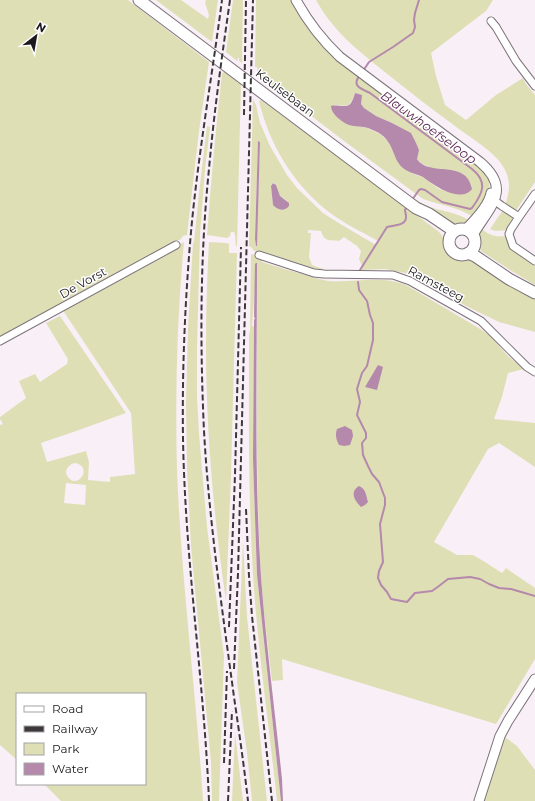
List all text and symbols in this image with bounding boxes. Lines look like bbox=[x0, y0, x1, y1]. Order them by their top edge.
north arrow bbox=[16, 16, 56, 56]
text: N bbox=[34, 19, 49, 36]
street label: Keulsebaan bbox=[253, 65, 318, 120]
water label: Blauwhoefseloop bbox=[378, 87, 480, 167]
street label: Ramsteeg bbox=[405, 262, 467, 305]
street label: De Vorst bbox=[57, 264, 109, 302]
legend bbox=[16, 693, 146, 785]
text: Road bbox=[52, 701, 83, 716]
text: Railway bbox=[52, 721, 98, 736]
text: Park bbox=[52, 741, 80, 756]
text: Water bbox=[52, 761, 89, 776]

